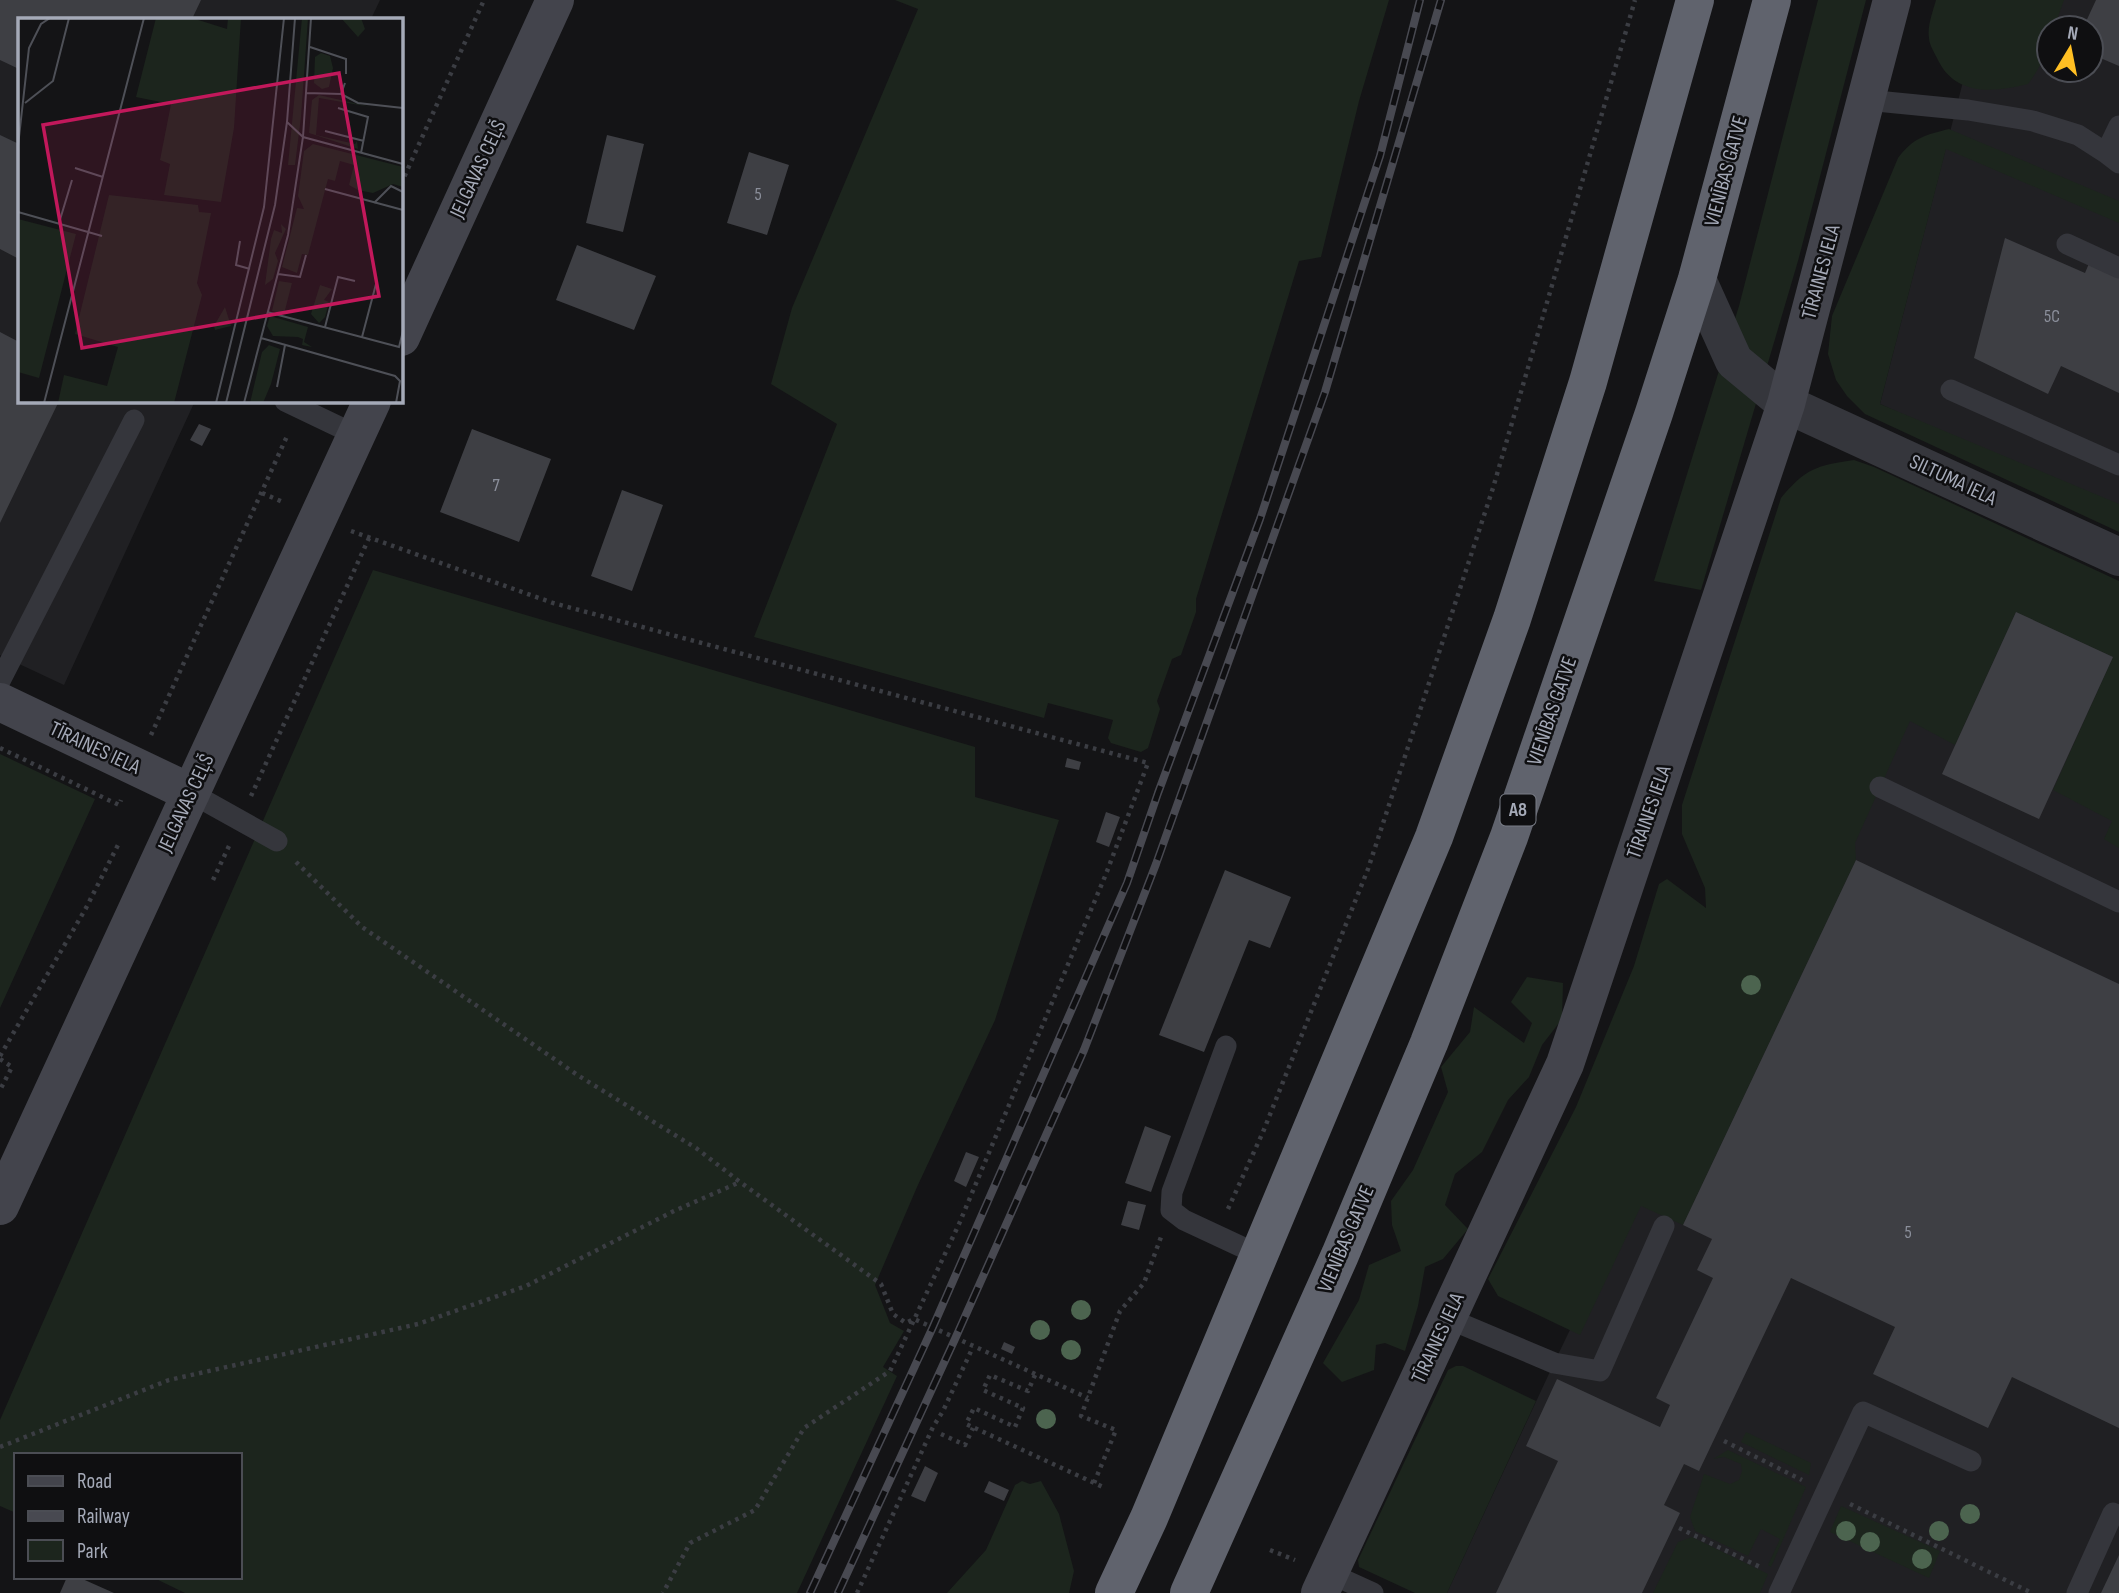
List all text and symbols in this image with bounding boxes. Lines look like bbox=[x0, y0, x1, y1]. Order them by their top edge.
north arrow bbox=[2035, 14, 2105, 84]
inset map bbox=[18, 18, 402, 402]
text: N bbox=[2066, 22, 2080, 46]
street label: VIENĪBAS GATVE bbox=[1699, 113, 1753, 229]
street label: JELGAVAS CEĻŠ bbox=[444, 116, 512, 223]
house number: 5 bbox=[754, 184, 762, 205]
street label: TĪRAINES IELA bbox=[1796, 221, 1846, 322]
house number: 5C bbox=[2044, 306, 2060, 327]
street label: SILTUMA IELA bbox=[1905, 449, 2001, 511]
house number: 7 bbox=[492, 475, 500, 496]
street label: VIENĪBAS GATVE bbox=[1522, 653, 1582, 769]
street label: TĪRAINES IELA bbox=[46, 716, 145, 780]
street label: JELGAVAS CEĻŠ bbox=[152, 750, 220, 857]
street label: TĪRAINES IELA bbox=[1621, 761, 1677, 862]
road number: A8 bbox=[1500, 794, 1536, 825]
street label: VIENĪBAS GATVE bbox=[1312, 1182, 1380, 1296]
house number: 5 bbox=[1904, 1222, 1912, 1243]
street label: TĪRAINES IELA bbox=[1406, 1288, 1470, 1387]
legend bbox=[14, 1453, 242, 1579]
text: Road bbox=[77, 1469, 112, 1494]
text: Railway bbox=[77, 1504, 130, 1529]
text: Park bbox=[77, 1539, 108, 1564]

